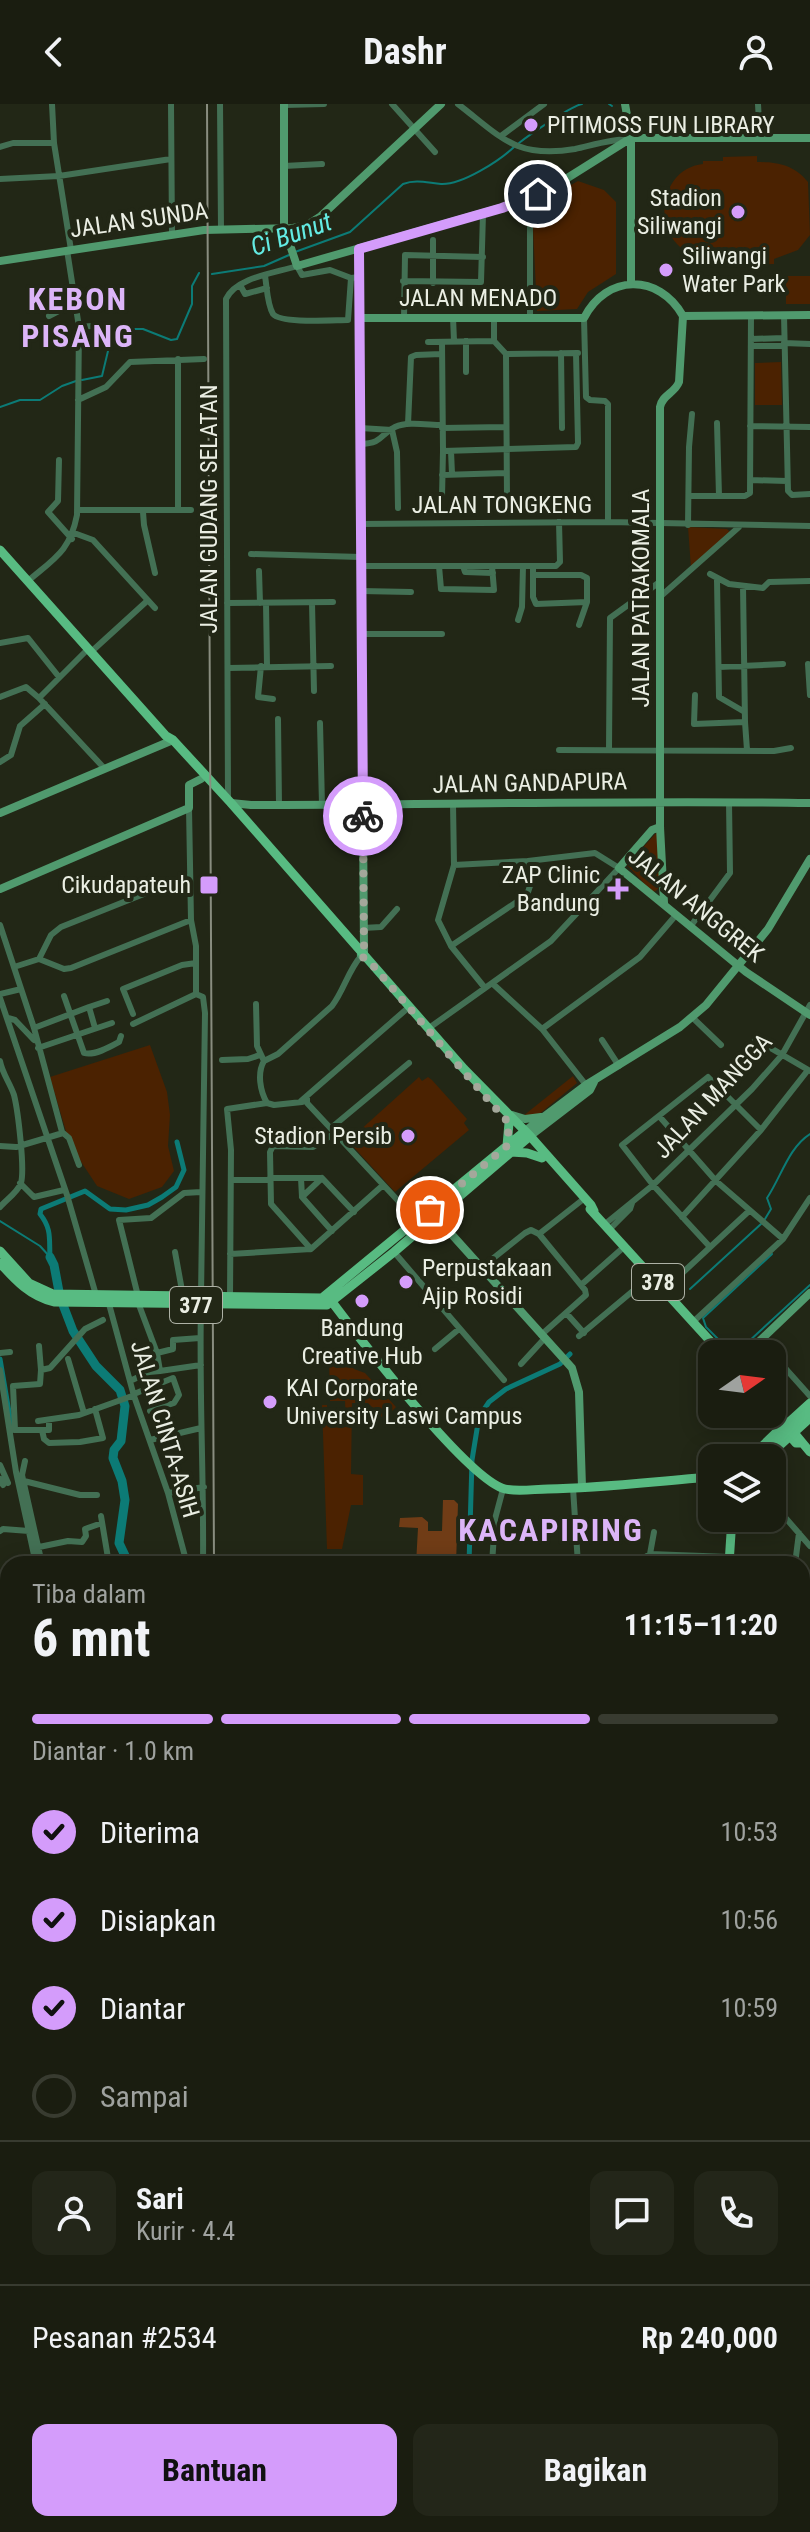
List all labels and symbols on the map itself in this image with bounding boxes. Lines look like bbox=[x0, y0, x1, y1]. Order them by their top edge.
place label: PITIMOSS FUN LIBRARY bbox=[547, 111, 775, 139]
marker: PITIMOSS FUN LIBRARY bbox=[522, 116, 540, 134]
pin bbox=[504, 160, 572, 228]
place label: Stadion Siliwangi bbox=[637, 184, 722, 240]
street label: JALAN SUNDA bbox=[68, 196, 210, 244]
marker: Stadion Siliwangi bbox=[729, 203, 747, 221]
water label: Ci Bunut bbox=[246, 206, 336, 262]
place label: Siliwangi Water Park bbox=[682, 242, 786, 298]
marker: Siliwangi Water Park bbox=[657, 261, 675, 279]
district label: KEBON PISANG bbox=[21, 280, 135, 355]
street label: JALAN MENADO bbox=[399, 284, 557, 312]
street label: JALAN GUDANG SELATAN bbox=[195, 384, 223, 634]
street label: JALAN PATRAKOMALA bbox=[627, 488, 655, 707]
street label: JALAN TONGKENG bbox=[412, 491, 592, 519]
street label: JALAN GANDAPURA bbox=[432, 767, 628, 799]
courier bbox=[323, 776, 403, 856]
street label: JALAN ANGGREK bbox=[623, 842, 769, 968]
place label: ZAP Clinic Bandung bbox=[502, 861, 600, 917]
place label: Cikudapateuh bbox=[61, 871, 191, 899]
marker: Cikudapateuh bbox=[198, 874, 220, 896]
marker: ZAP Clinic Bandung bbox=[607, 878, 629, 900]
street label: JALAN MANGGA bbox=[648, 1028, 778, 1164]
place label: Stadion Persib bbox=[254, 1122, 392, 1150]
marker: Stadion Persib bbox=[399, 1127, 417, 1145]
pin bbox=[396, 1176, 464, 1244]
place label: Perpustakaan Ajip Rosidi bbox=[422, 1254, 552, 1310]
road number: 378 bbox=[632, 1264, 684, 1300]
marker: Perpustakaan Ajip Rosidi bbox=[397, 1273, 415, 1291]
road number: 377 bbox=[170, 1287, 222, 1323]
marker: Bandung Creative Hub bbox=[353, 1292, 371, 1310]
place label: Bandung Creative Hub bbox=[301, 1314, 423, 1370]
street label: JALAN CINTA-ASIH bbox=[125, 1337, 205, 1521]
north arrow bbox=[698, 1340, 786, 1428]
place label: KAI Corporate University Laswi Campus bbox=[286, 1374, 522, 1430]
marker: KAI Corporate University Laswi Campus bbox=[261, 1393, 279, 1411]
district label: KACAPIRING bbox=[458, 1511, 644, 1549]

